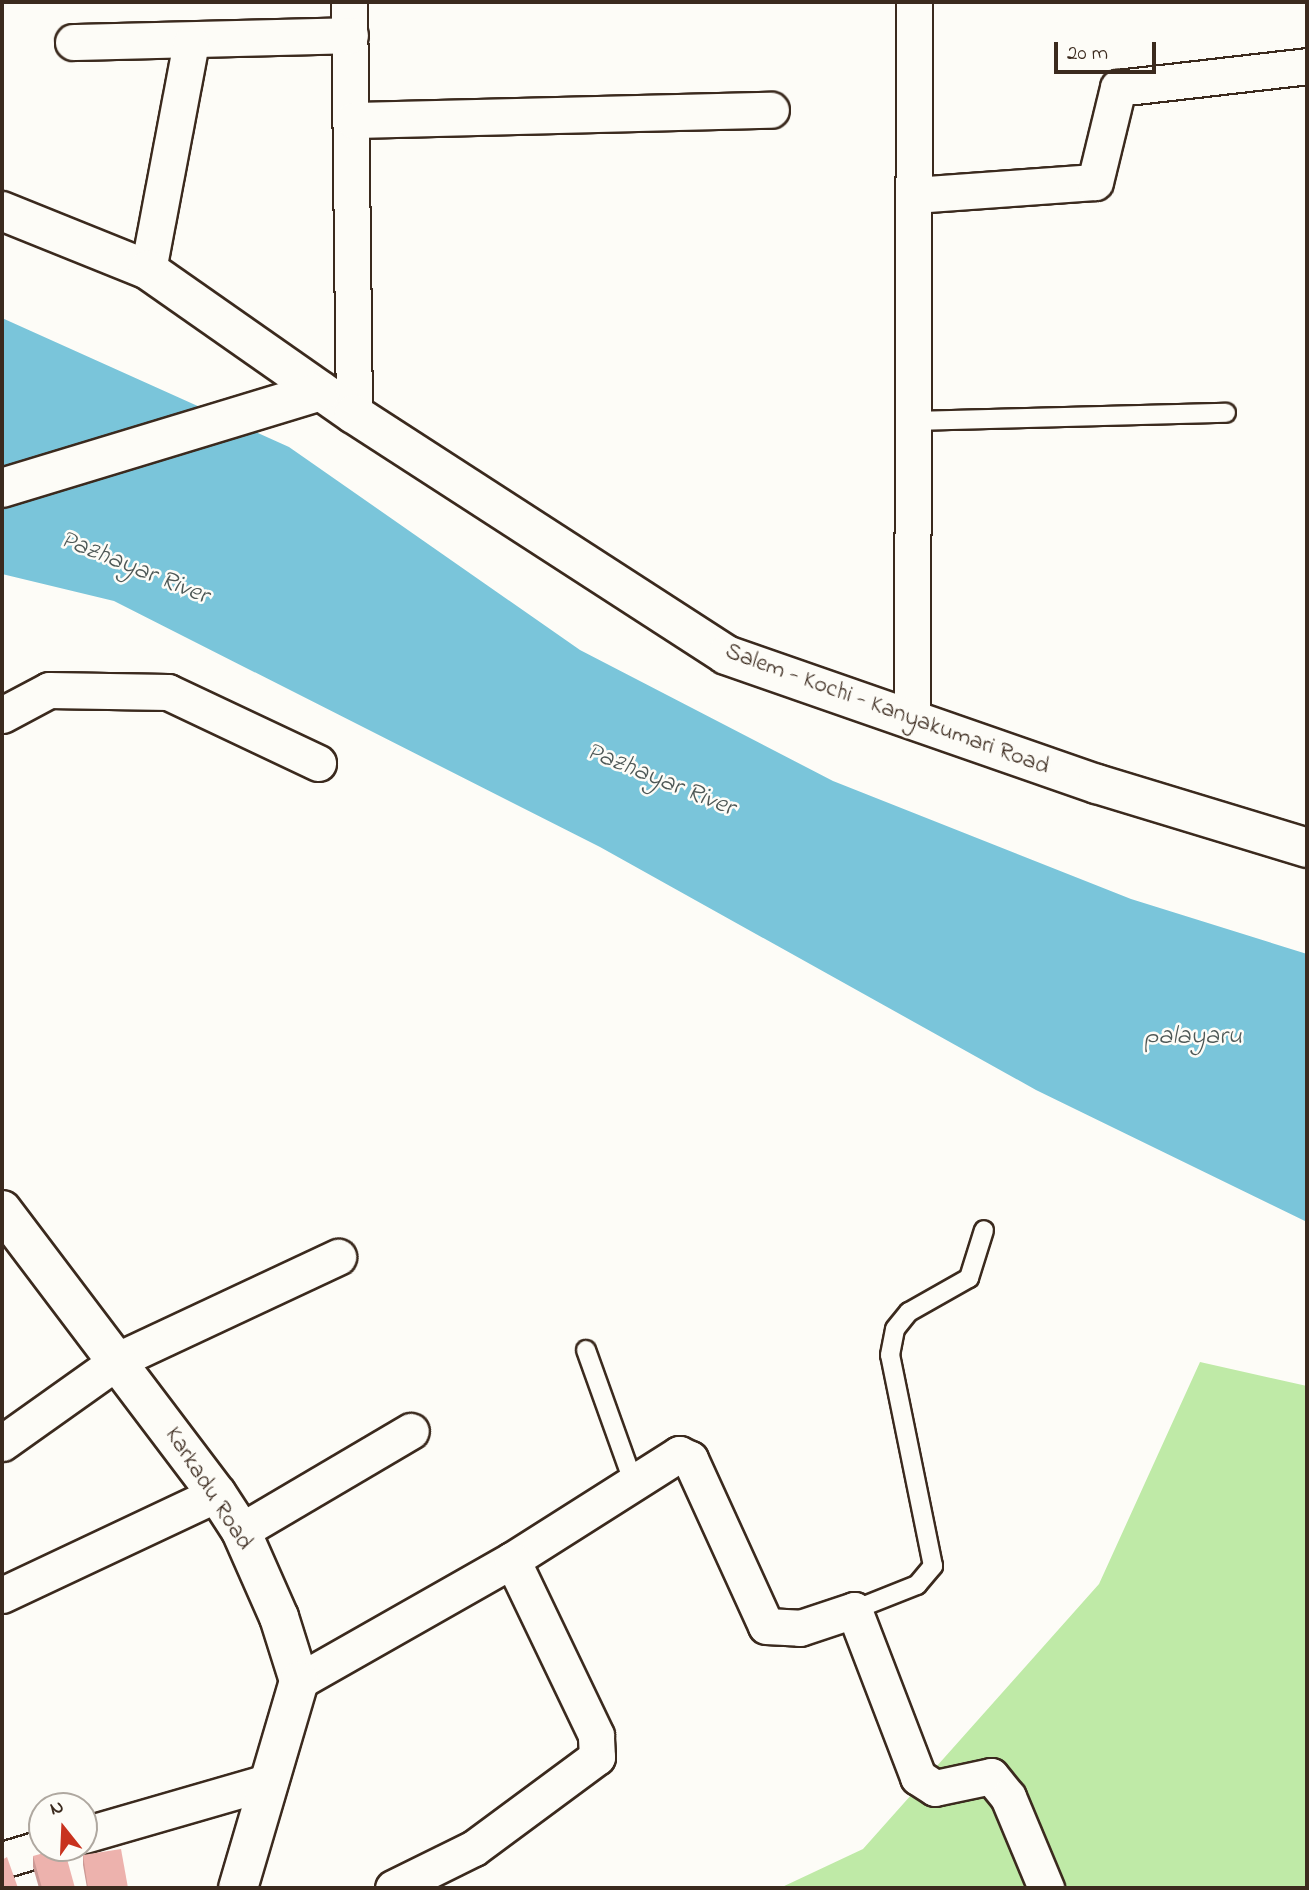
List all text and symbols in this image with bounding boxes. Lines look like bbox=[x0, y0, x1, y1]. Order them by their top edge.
scale bar bbox=[1057, 28, 1158, 72]
text: 20 m bbox=[1067, 39, 1108, 69]
water label: Pazhayar River bbox=[55, 525, 213, 613]
street label: Salem - Kochi - Kanyakumari Road bbox=[721, 638, 1053, 782]
water label: Pazhayar River bbox=[581, 737, 739, 825]
water label: palayaru bbox=[1144, 1022, 1242, 1054]
street label: Karkadu Road bbox=[158, 1422, 258, 1556]
north arrow bbox=[28, 1792, 98, 1862]
text: N bbox=[47, 1794, 67, 1823]

